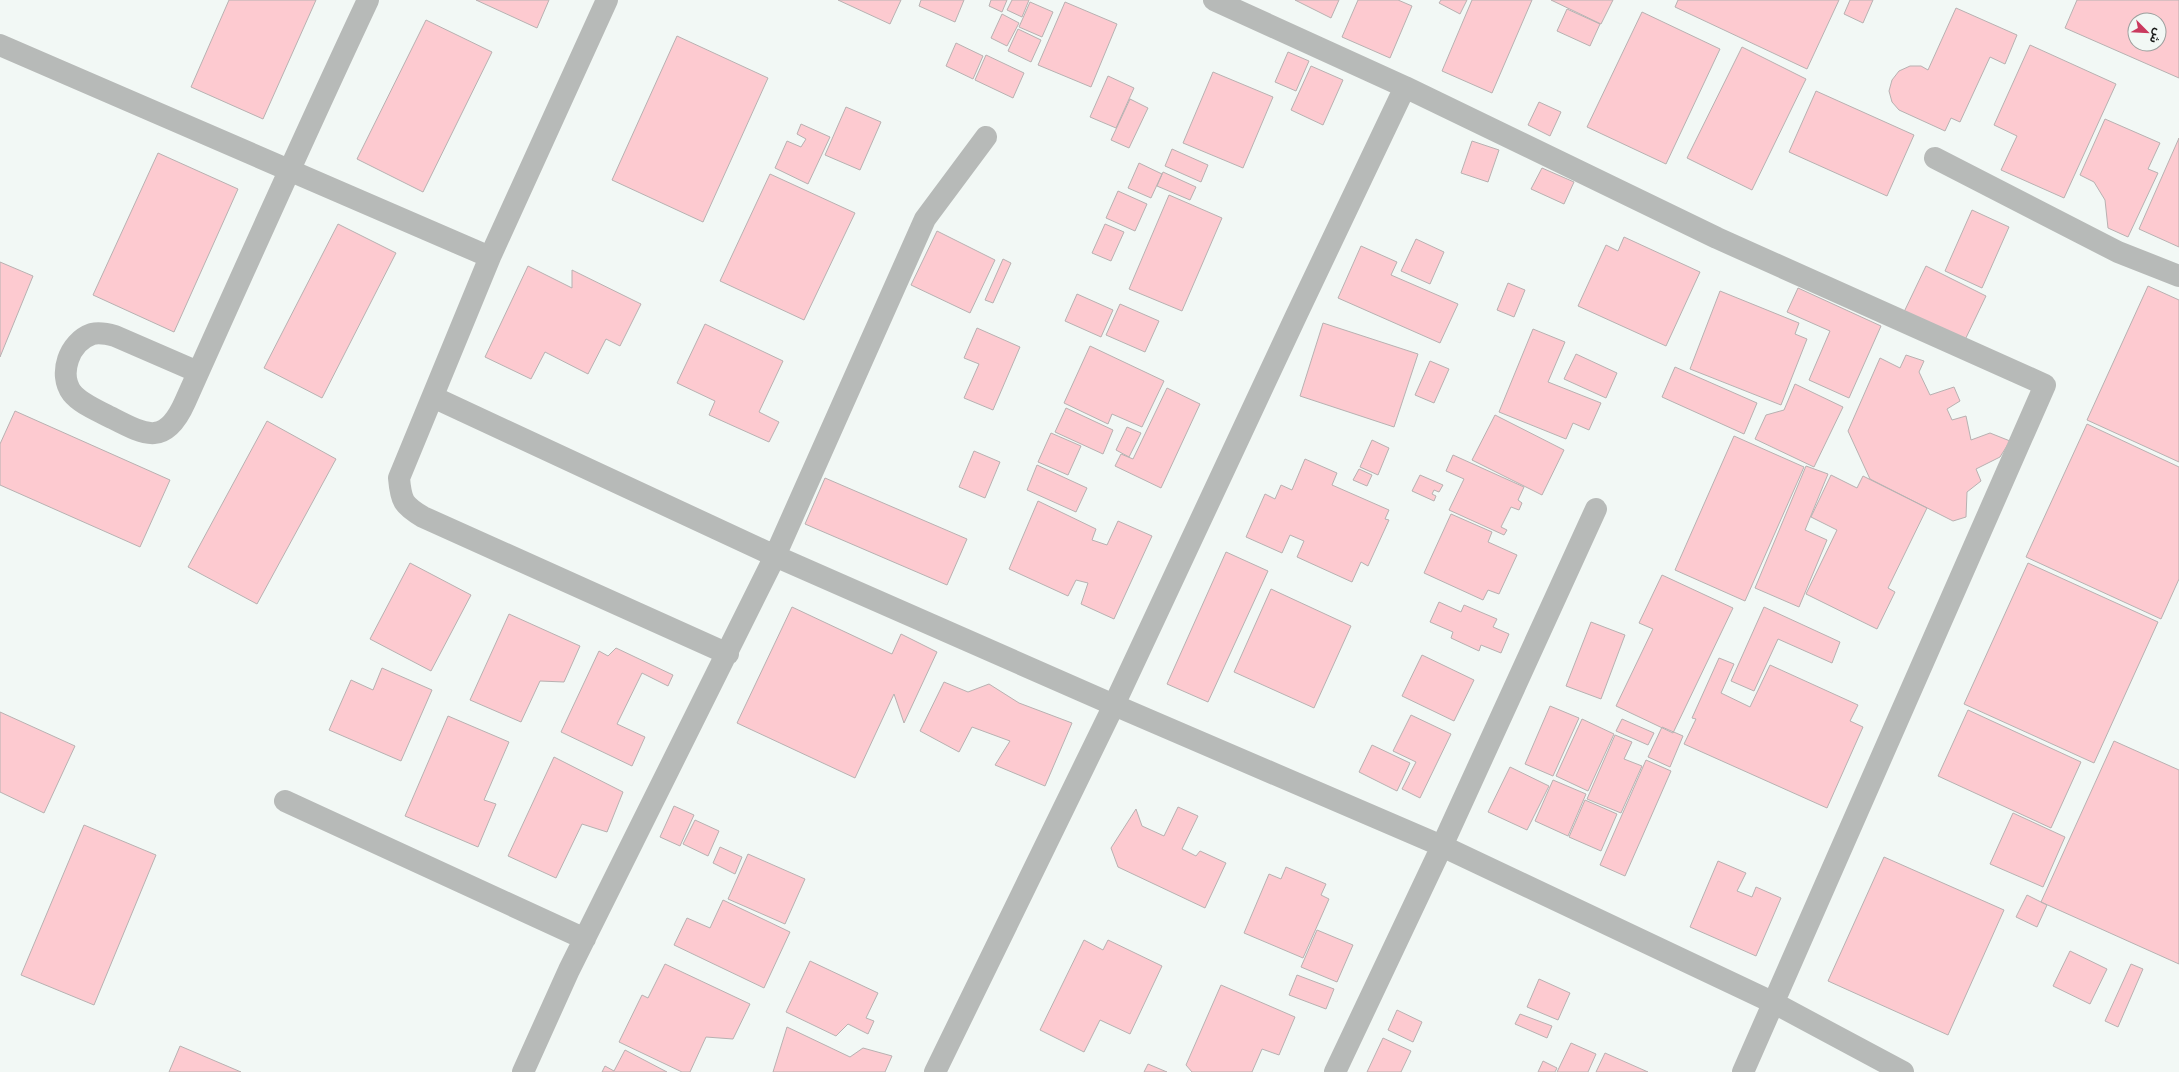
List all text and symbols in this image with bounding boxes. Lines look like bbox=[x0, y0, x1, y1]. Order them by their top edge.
north arrow bbox=[2127, 12, 2167, 52]
text: ش bbox=[2147, 26, 2166, 46]

